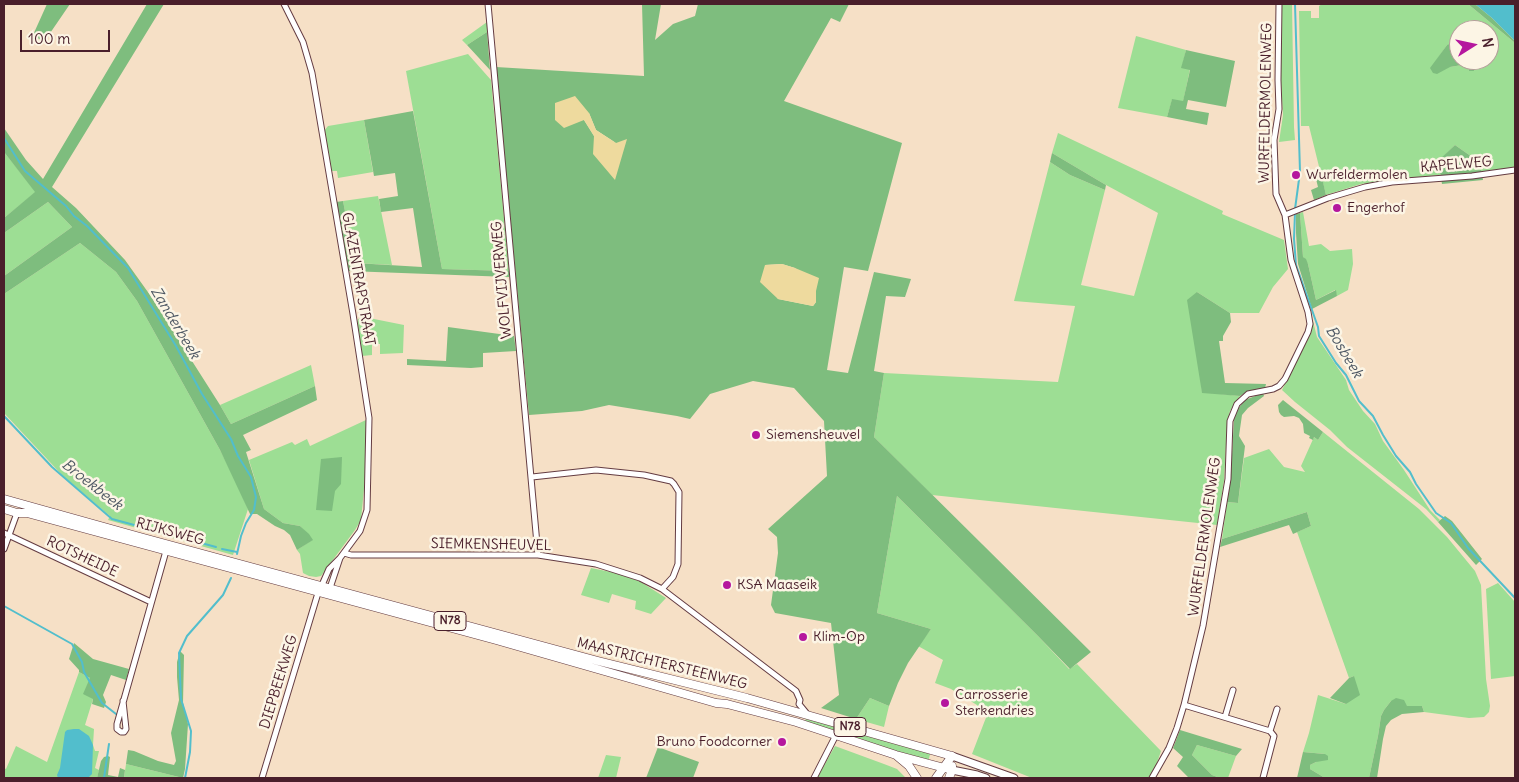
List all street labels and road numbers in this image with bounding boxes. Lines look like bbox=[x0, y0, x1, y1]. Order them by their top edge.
street label: WURFELDERMOLENWEG bbox=[1256, 23, 1276, 183]
street label: KAPELWEG bbox=[1420, 154, 1492, 176]
street label: GLAZENTRAPSTRAAT bbox=[338, 211, 378, 347]
street label: WOLFVIJVERWEG bbox=[488, 220, 516, 340]
street label: WURFELDERMOLENWEG bbox=[1186, 456, 1224, 618]
street label: RIJKSWEG bbox=[134, 515, 206, 549]
street label: ROTSHEIDE bbox=[44, 533, 120, 581]
street label: SIEMKENSHEUVEL bbox=[431, 536, 551, 554]
road number: N78 bbox=[434, 612, 466, 630]
street label: DIEPBEEKWEG bbox=[257, 633, 301, 731]
street label: MAASTRICHTERSTEENWEG bbox=[575, 635, 749, 693]
road number: N78 bbox=[834, 718, 866, 736]

